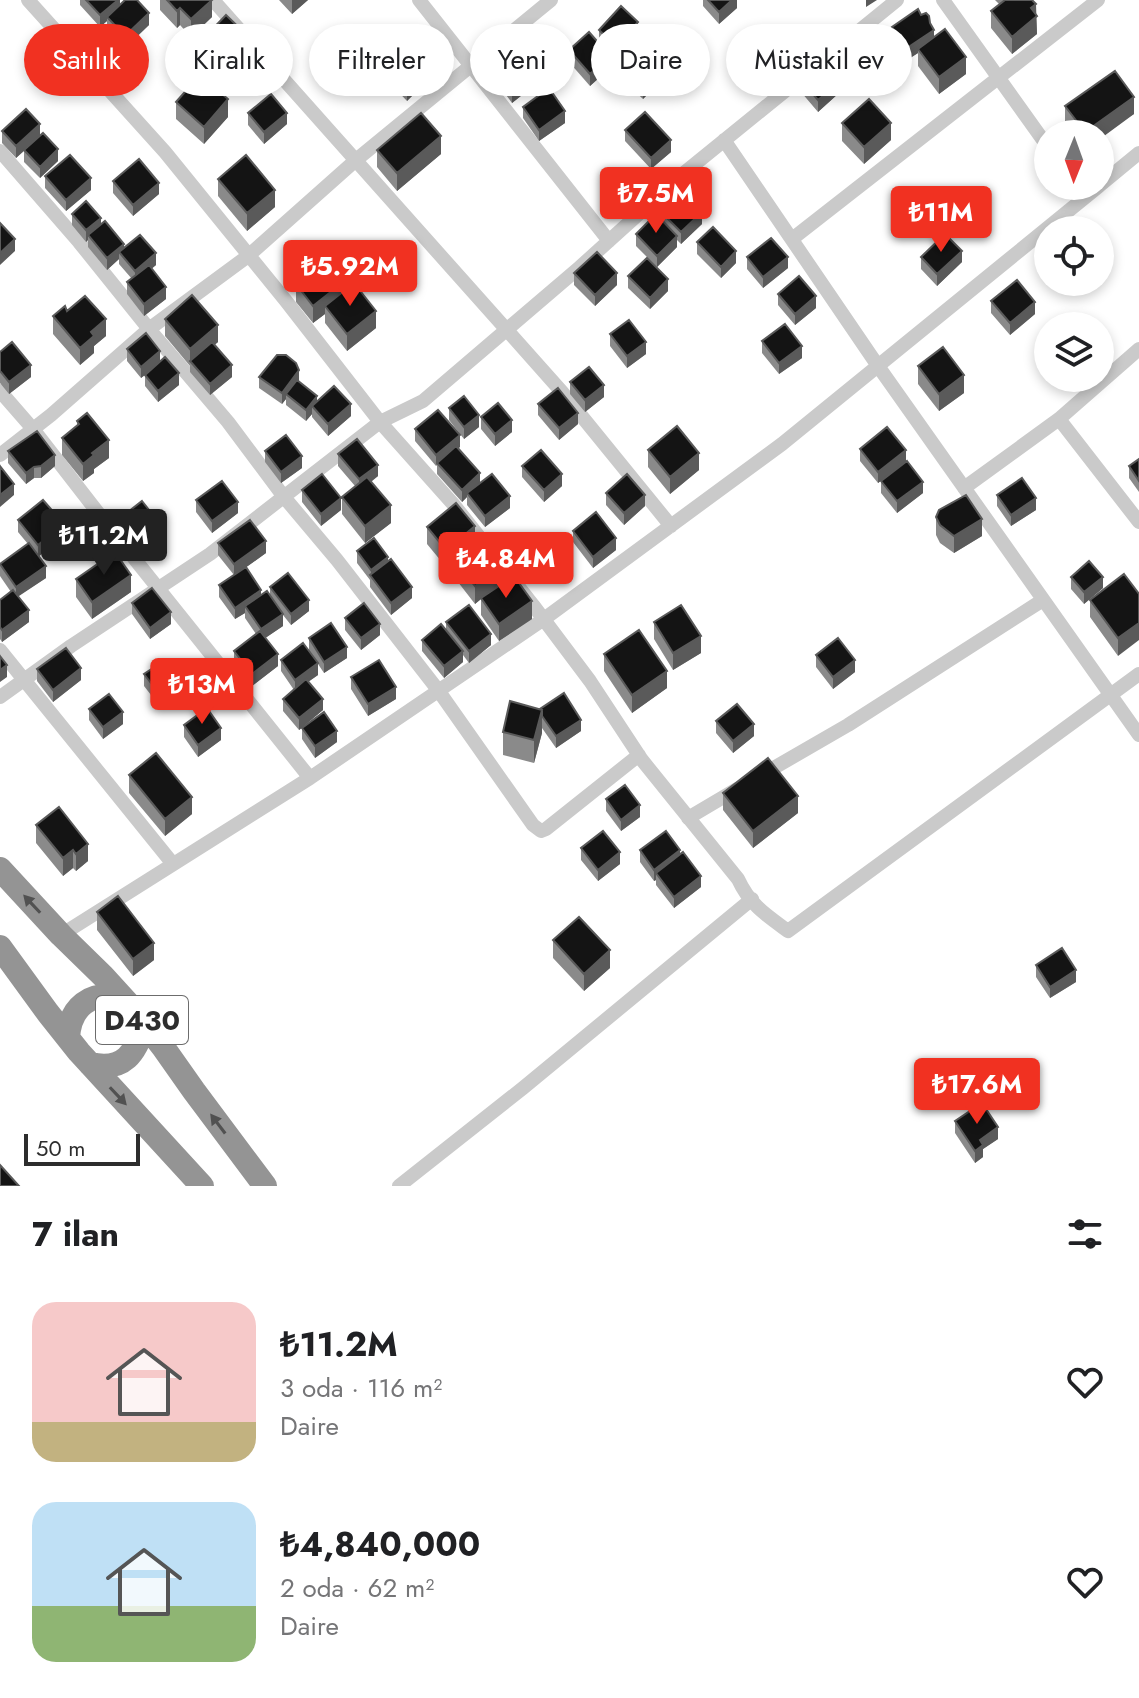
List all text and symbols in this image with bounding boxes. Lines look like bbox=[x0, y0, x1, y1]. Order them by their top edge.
chip: Satılık bbox=[24, 24, 149, 96]
chip: Kiralık bbox=[165, 24, 293, 96]
chip: Filtreler bbox=[309, 24, 454, 96]
chip: Yeni bbox=[470, 24, 575, 96]
chip: Daire bbox=[591, 24, 710, 96]
chip: Müstakil ev bbox=[726, 24, 912, 96]
north arrow bbox=[1034, 120, 1114, 200]
map controls bbox=[1034, 120, 1114, 392]
pin: ₺7.5M bbox=[600, 167, 712, 235]
text: ₺7.5M bbox=[618, 174, 694, 212]
pin: ₺11M bbox=[894, 186, 988, 254]
text: ₺11M bbox=[909, 193, 973, 231]
button: locate bbox=[1034, 216, 1114, 296]
pin: ₺5.92M bbox=[285, 240, 415, 308]
text: ₺5.92M bbox=[301, 247, 399, 285]
button: layers bbox=[1034, 312, 1114, 392]
pin: ₺11.2M bbox=[39, 509, 169, 577]
text: ₺11.2M bbox=[59, 516, 149, 554]
pin: ₺4.84M bbox=[441, 532, 571, 600]
text: ₺4.84M bbox=[456, 539, 556, 577]
pin: ₺13M bbox=[155, 658, 249, 726]
text: ₺13M bbox=[168, 665, 236, 703]
one-way arrow bbox=[24, 895, 42, 914]
road number: D430 bbox=[96, 996, 188, 1044]
pin: ₺17.6M bbox=[912, 1058, 1042, 1126]
text: ₺17.6M bbox=[932, 1065, 1022, 1103]
one-way arrow bbox=[109, 1086, 127, 1105]
one-way arrow bbox=[211, 1113, 226, 1134]
scale bar bbox=[24, 1130, 140, 1166]
text: 50 m bbox=[36, 1132, 85, 1164]
text: 7 ilan bbox=[32, 1210, 119, 1259]
icon: filters bbox=[1063, 1212, 1107, 1256]
text: ₺11.2M bbox=[280, 1320, 398, 1369]
icon: home bbox=[96, 1334, 192, 1430]
icon: heart bbox=[1063, 1360, 1107, 1404]
text: 3 oda · 116 m² bbox=[280, 1369, 442, 1407]
text: Daire bbox=[280, 1407, 339, 1445]
text: ₺4,840,000 bbox=[280, 1520, 480, 1569]
icon: home bbox=[96, 1534, 192, 1630]
icon: heart bbox=[1063, 1560, 1107, 1604]
text: 2 oda · 62 m² bbox=[280, 1569, 434, 1607]
text: Daire bbox=[280, 1607, 339, 1645]

